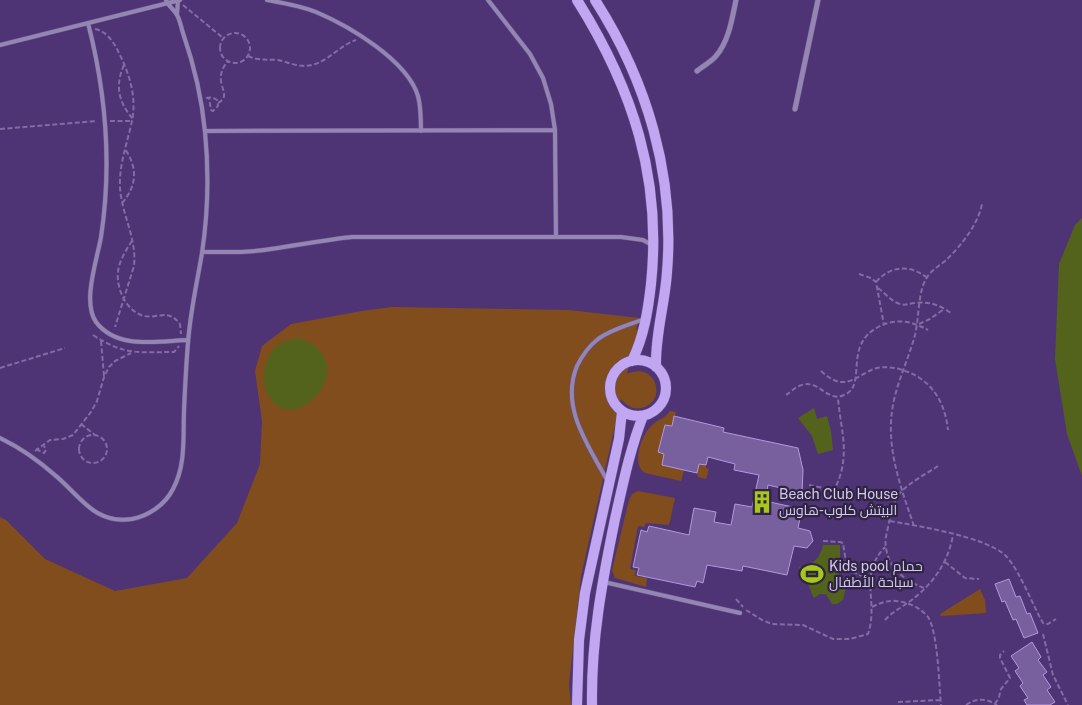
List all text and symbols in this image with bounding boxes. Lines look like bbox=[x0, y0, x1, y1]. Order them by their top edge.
place label: Beach Club House البيتش كلوب-هاوس bbox=[779, 486, 898, 518]
building icon: Beach Club House البيتش كلوب-هاوس bbox=[749, 489, 775, 515]
place label: Kids pool حمام سباحة الأطفال bbox=[829, 558, 923, 591]
sports icon: Kids pool حمام سباحة الأطفال bbox=[799, 561, 825, 587]

